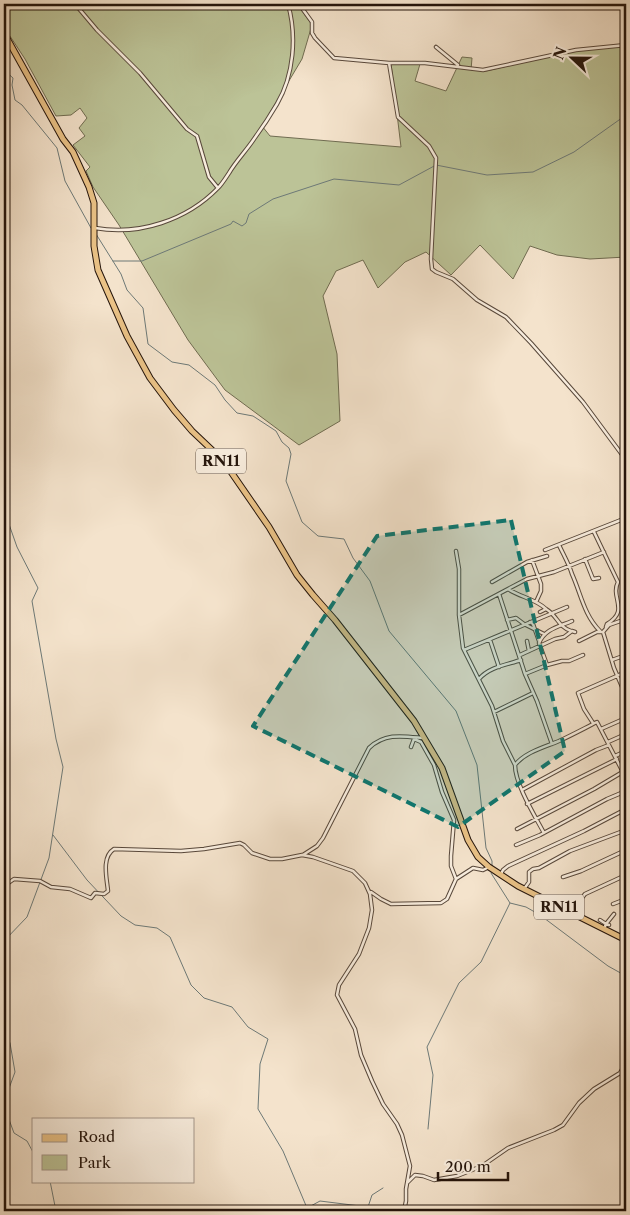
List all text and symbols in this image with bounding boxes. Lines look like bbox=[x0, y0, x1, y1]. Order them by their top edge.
north arrow bbox=[548, 32, 598, 82]
text: N bbox=[549, 44, 571, 62]
road number: RN11 bbox=[196, 448, 246, 474]
road number: RN11 bbox=[534, 894, 584, 920]
legend bbox=[32, 1118, 195, 1182]
text: Road bbox=[78, 1127, 115, 1146]
scale bar bbox=[438, 1150, 508, 1182]
text: Park bbox=[78, 1153, 112, 1172]
text: 200 m bbox=[445, 1157, 491, 1176]

